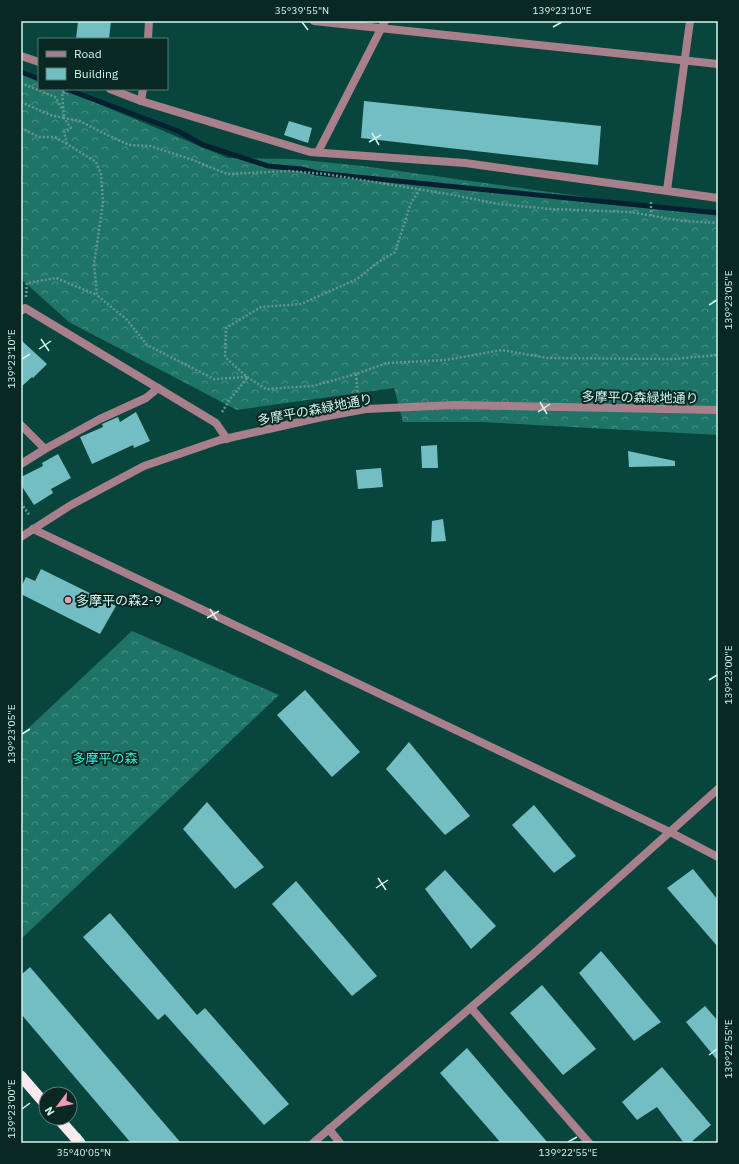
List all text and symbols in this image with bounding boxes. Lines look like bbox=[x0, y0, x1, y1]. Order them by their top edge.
text: 35°39'55"N bbox=[275, 4, 329, 17]
text: 139°23'10"E bbox=[532, 4, 592, 17]
legend bbox=[38, 38, 168, 90]
text: Road bbox=[74, 46, 102, 61]
text: Building bbox=[74, 66, 119, 81]
text: 139°23'05"E bbox=[722, 270, 735, 330]
text: 139°23'10"E bbox=[5, 329, 18, 389]
street label: 多摩平の森緑地通り bbox=[581, 388, 699, 407]
street label: 多摩平の森緑地通り bbox=[256, 390, 374, 429]
place label: 多摩平の森2-9 bbox=[76, 592, 162, 609]
marker: 多摩平の森2-9 bbox=[63, 595, 73, 605]
text: 139°23'00"E bbox=[722, 645, 735, 705]
text: 139°23'05"E bbox=[5, 704, 18, 764]
park label: 多摩平の森 bbox=[72, 750, 138, 767]
text: 139°22'55"E bbox=[722, 1019, 735, 1079]
text: 139°23'00"E bbox=[5, 1079, 18, 1139]
north arrow bbox=[38, 1086, 78, 1126]
text: N bbox=[41, 1104, 58, 1118]
text: 35°40'05"N bbox=[57, 1146, 111, 1159]
text: 139°22'55"E bbox=[538, 1146, 598, 1159]

